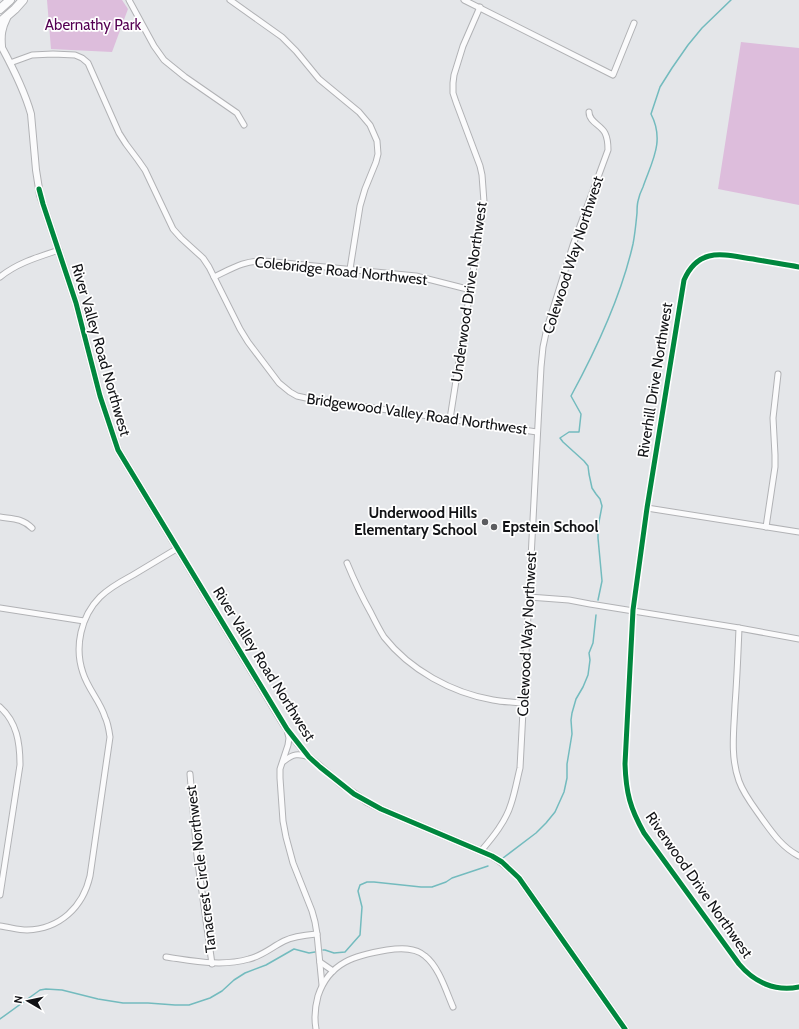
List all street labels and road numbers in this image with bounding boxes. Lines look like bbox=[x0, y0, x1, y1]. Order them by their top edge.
street label: Colewood Way Northwest bbox=[539, 174, 607, 336]
street label: Underwood Drive Northwest bbox=[447, 201, 491, 383]
street label: Colebridge Road Northwest bbox=[254, 253, 428, 289]
street label: River Valley Road Northwest bbox=[68, 262, 134, 438]
street label: Riverhill Drive Northwest bbox=[634, 301, 676, 459]
street label: Bridgewood Valley Road Northwest bbox=[306, 390, 528, 438]
street label: Colewood Way Northwest bbox=[514, 551, 540, 717]
street label: River Valley Road Northwest bbox=[209, 584, 319, 744]
street label: Tanacrest Circle Northwest bbox=[182, 784, 220, 954]
street label: Riverwood Drive Northwest bbox=[642, 809, 756, 961]

